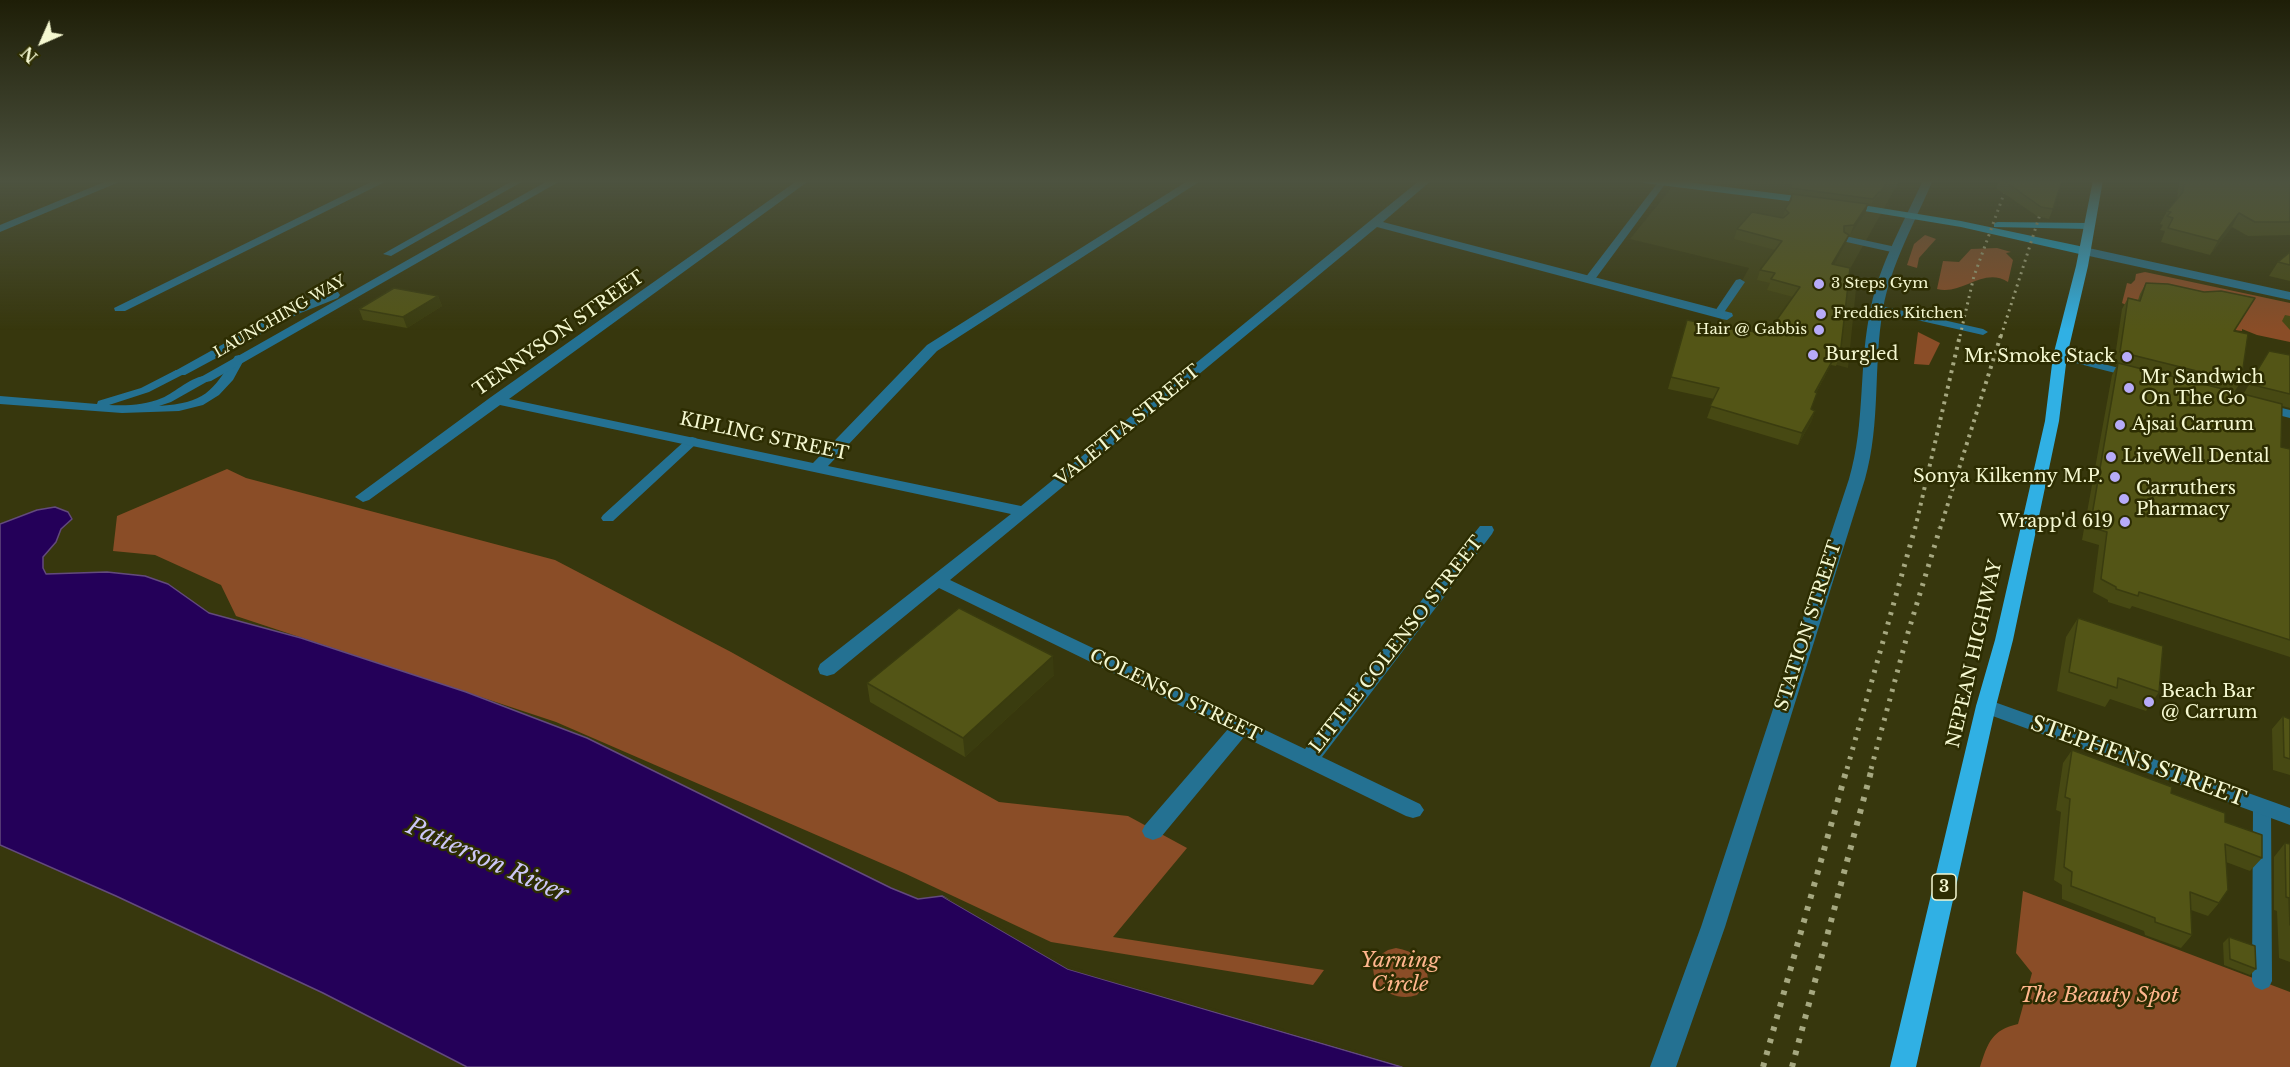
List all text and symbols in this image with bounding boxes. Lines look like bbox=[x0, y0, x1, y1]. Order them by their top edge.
north arrow bbox=[12, 12, 72, 72]
text: N bbox=[17, 42, 42, 67]
street label: TENNYSON STREET bbox=[469, 267, 649, 401]
street label: LAUNCHING WAY bbox=[211, 272, 349, 362]
place label: 3 Steps Gym bbox=[1831, 275, 1928, 293]
marker: 3 Steps Gym bbox=[1812, 277, 1826, 291]
place label: Freddies Kitchen bbox=[1833, 305, 1963, 323]
marker: Freddies Kitchen bbox=[1814, 307, 1828, 321]
place label: Hair @ Gabbis bbox=[1696, 321, 1807, 339]
marker: Hair @ Gabbis bbox=[1812, 323, 1826, 337]
place label: Burgled bbox=[1825, 344, 1898, 366]
place label: Mr Smoke Stack bbox=[1964, 346, 2115, 368]
marker: Burgled bbox=[1806, 348, 1820, 362]
marker: Mr Smoke Stack bbox=[2120, 350, 2134, 364]
street label: VALETTA STREET bbox=[1051, 361, 1205, 491]
place label: Mr Sandwich On The Go bbox=[2141, 367, 2264, 410]
marker: Mr Sandwich On The Go bbox=[2122, 381, 2136, 395]
street label: KIPLING STREET bbox=[678, 409, 850, 465]
place label: Ajsai Carrum bbox=[2132, 414, 2254, 436]
marker: Ajsai Carrum bbox=[2113, 418, 2127, 432]
place label: LiveWell Dental bbox=[2123, 446, 2270, 468]
marker: LiveWell Dental bbox=[2104, 450, 2118, 464]
place label: Sonya Kilkenny M.P. bbox=[1913, 466, 2103, 488]
marker: Sonya Kilkenny M.P. bbox=[2108, 470, 2122, 484]
place label: Carruthers Pharmacy bbox=[2136, 478, 2236, 520]
marker: Carruthers Pharmacy bbox=[2117, 492, 2131, 506]
place label: Wrapp'd 619 bbox=[1998, 511, 2113, 533]
marker: Wrapp'd 619 bbox=[2118, 515, 2132, 529]
street label: LITTLE COLENSO STREET bbox=[1306, 532, 1488, 758]
street label: STATION STREET bbox=[1771, 538, 1847, 714]
street label: NEPEAN HIGHWAY bbox=[1943, 558, 2007, 750]
street label: COLENSO STREET bbox=[1086, 645, 1264, 747]
place label: Beach Bar @ Carrum bbox=[2161, 681, 2258, 724]
marker: Beach Bar @ Carrum bbox=[2142, 695, 2156, 709]
street label: STEPHENS STREET bbox=[2027, 711, 2249, 813]
water label: Patterson River bbox=[402, 812, 572, 910]
road number: 3 bbox=[1932, 874, 1956, 900]
park label: Yarning Circle bbox=[1360, 948, 1440, 998]
park label: The Beauty Spot bbox=[2019, 983, 2179, 1009]

